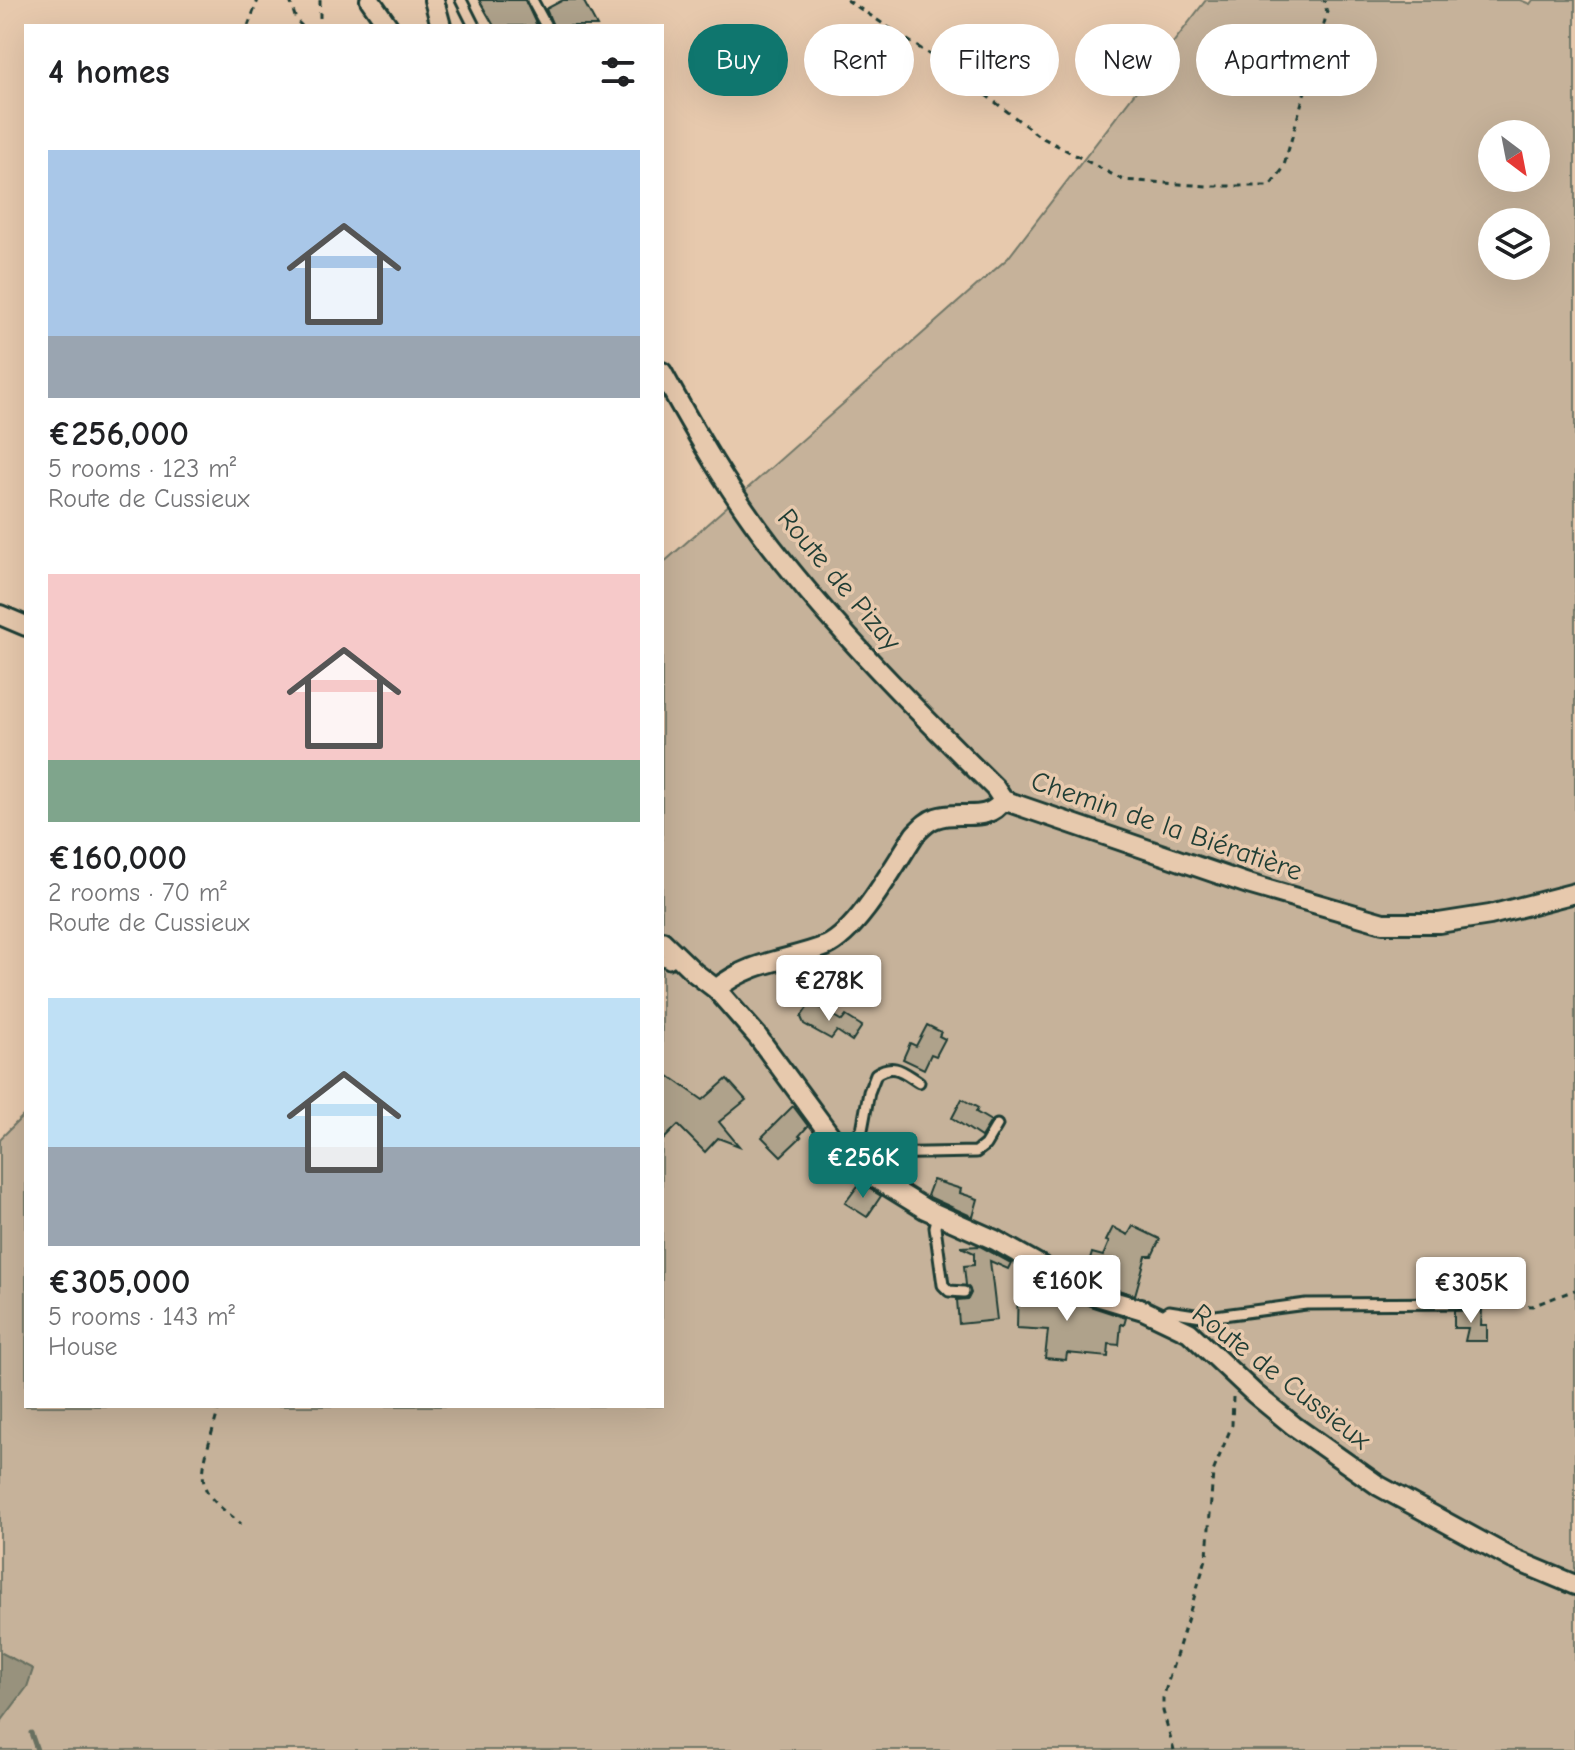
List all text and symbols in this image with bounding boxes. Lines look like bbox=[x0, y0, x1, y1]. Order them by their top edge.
chip: Buy bbox=[688, 24, 788, 96]
chip: Rent bbox=[804, 24, 914, 96]
chip: Filters bbox=[930, 24, 1059, 96]
chip: New bbox=[1075, 24, 1180, 96]
chip: Apartment bbox=[1196, 24, 1377, 96]
icon: filters bbox=[596, 50, 640, 94]
text: 4 homes bbox=[48, 52, 170, 92]
north arrow bbox=[1478, 120, 1550, 192]
map controls bbox=[1478, 120, 1550, 280]
icon: home bbox=[272, 202, 416, 346]
button: layers bbox=[1478, 208, 1550, 280]
text: €256,000 bbox=[48, 414, 189, 454]
text: 5 rooms · 123 m² bbox=[48, 454, 236, 484]
text: Route de Cussieux bbox=[48, 484, 250, 514]
street label: Route de Pizay bbox=[771, 502, 908, 657]
icon: home bbox=[272, 626, 416, 770]
street label: Chemin de la Biératière bbox=[1027, 765, 1306, 887]
text: €160,000 bbox=[48, 838, 187, 878]
text: 2 rooms · 70 m² bbox=[48, 878, 227, 908]
text: Route de Cussieux bbox=[48, 908, 250, 938]
pin: €278K bbox=[773, 955, 885, 1023]
text: €278K bbox=[794, 966, 864, 996]
icon: home bbox=[272, 1050, 416, 1194]
pin: €256K bbox=[807, 1132, 919, 1200]
text: €256K bbox=[827, 1143, 899, 1173]
pin: €160K bbox=[1011, 1255, 1123, 1323]
pin: €305K bbox=[1415, 1257, 1527, 1325]
text: €305,000 bbox=[48, 1262, 191, 1302]
text: €160K bbox=[1031, 1266, 1103, 1296]
text: €305K bbox=[1434, 1268, 1508, 1298]
street label: Route de Cussieux bbox=[1186, 1297, 1377, 1457]
text: 5 rooms · 143 m² bbox=[48, 1302, 235, 1332]
text: House bbox=[48, 1332, 118, 1362]

